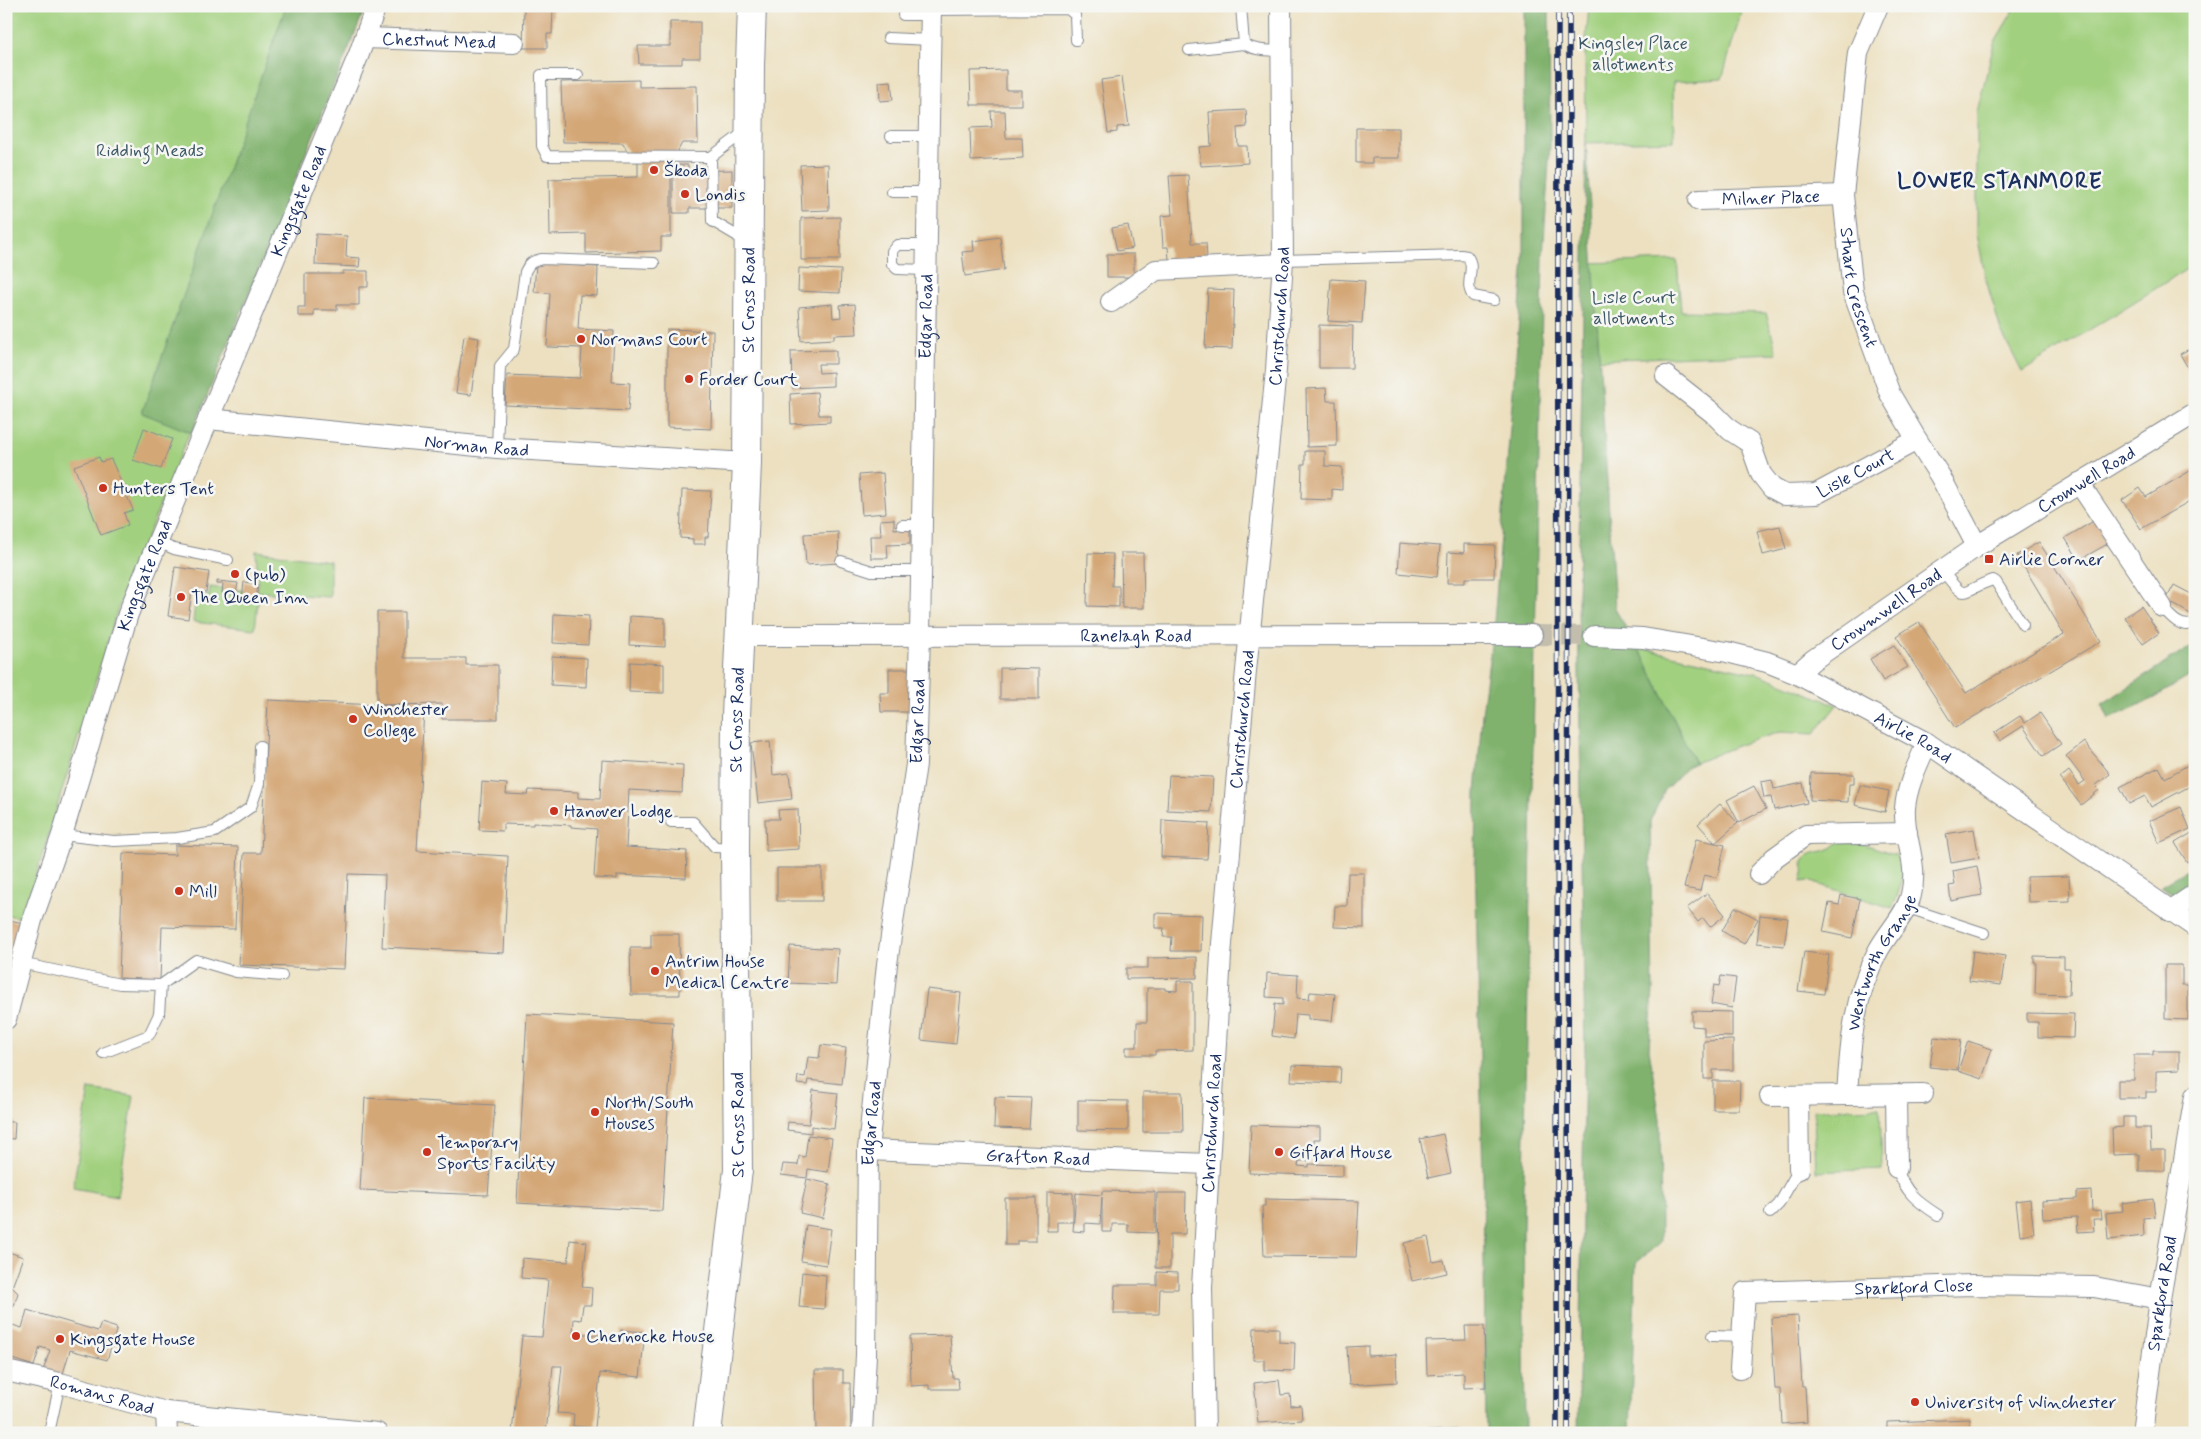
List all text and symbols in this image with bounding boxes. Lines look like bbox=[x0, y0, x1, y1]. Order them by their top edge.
street label: Chestnut Mead bbox=[381, 28, 496, 55]
park label: Kingsley Place allotments bbox=[1578, 32, 1688, 77]
park label: Ridding Meads bbox=[96, 139, 204, 165]
street label: Kingsgate Road bbox=[266, 142, 333, 260]
place label: Škoda bbox=[664, 159, 708, 183]
marker: Škoda bbox=[648, 164, 660, 176]
district label: LOWER STANMORE bbox=[1897, 168, 2103, 196]
place label: Londis bbox=[695, 183, 745, 207]
street label: Milner Place bbox=[1722, 185, 1820, 212]
marker: Londis bbox=[679, 188, 691, 200]
street label: Stuart Crescent bbox=[1833, 226, 1883, 351]
street label: St Cross Road bbox=[737, 247, 762, 353]
street label: Christchurch Road bbox=[1263, 247, 1296, 387]
street label: Edgar Road bbox=[914, 274, 940, 359]
park label: Lisle Court allotments bbox=[1592, 286, 1676, 331]
place label: Normans Court bbox=[591, 328, 708, 352]
marker: Normans Court bbox=[575, 333, 587, 345]
place label: Forder Court bbox=[699, 368, 799, 392]
marker: Forder Court bbox=[683, 373, 695, 385]
street label: Norman Road bbox=[423, 430, 530, 463]
street label: Cromwell Road bbox=[2033, 441, 2140, 519]
street label: Lisle Court bbox=[1813, 443, 1899, 504]
place label: Hunters Tent bbox=[113, 477, 214, 501]
marker: Hunters Tent bbox=[97, 482, 109, 494]
street label: Kingsgate Road bbox=[113, 517, 178, 634]
place label: Airlie Corner bbox=[1999, 548, 2105, 572]
marker: Airlie Corner bbox=[1983, 553, 1995, 565]
place label: (pub) bbox=[245, 563, 286, 587]
street label: Crowmwell Road bbox=[1826, 563, 1947, 657]
marker: (pub) bbox=[229, 568, 241, 580]
place label: The Queen Inn bbox=[191, 586, 308, 610]
marker: The Queen Inn bbox=[175, 591, 187, 603]
street label: Ranelagh Road bbox=[1080, 624, 1192, 649]
street label: Christchurch Road bbox=[1225, 649, 1261, 790]
street label: St Cross Road bbox=[725, 667, 751, 773]
street label: Edgar Road bbox=[905, 678, 932, 764]
place label: Winchester College bbox=[363, 698, 449, 743]
street label: Airlie Road bbox=[1870, 706, 1956, 770]
marker: Winchester College bbox=[347, 713, 359, 725]
place label: Hanover Lodge bbox=[564, 800, 673, 824]
marker: Hanover Lodge bbox=[548, 805, 560, 817]
place label: Mill bbox=[189, 880, 217, 904]
marker: Mill bbox=[173, 885, 185, 897]
street label: Wentworth Grange bbox=[1842, 892, 1923, 1033]
place label: Antrim House Medical Centre bbox=[665, 950, 789, 995]
marker: Antrim House Medical Centre bbox=[649, 965, 661, 977]
street label: Christchurch Road bbox=[1196, 1053, 1228, 1194]
street label: St Cross Road bbox=[726, 1072, 751, 1179]
street label: Edgar Road bbox=[857, 1080, 888, 1166]
place label: North/South Houses bbox=[605, 1091, 694, 1136]
marker: North/South Houses bbox=[589, 1106, 601, 1118]
place label: Temporary Sports Facility bbox=[437, 1131, 556, 1176]
place label: Giffard House bbox=[1289, 1141, 1392, 1165]
street label: Grafton Road bbox=[985, 1144, 1090, 1172]
marker: Temporary Sports Facility bbox=[421, 1146, 433, 1158]
marker: Giffard House bbox=[1273, 1146, 1285, 1158]
street label: Sparkford Road bbox=[2142, 1234, 2184, 1353]
street label: Sparkford Close bbox=[1854, 1274, 1974, 1302]
place label: Chernocke House bbox=[586, 1325, 714, 1349]
place label: Kingsgate House bbox=[70, 1328, 195, 1354]
marker: Chernocke House bbox=[570, 1330, 582, 1342]
marker: Kingsgate House bbox=[54, 1333, 66, 1345]
street label: Romans Road bbox=[48, 1370, 157, 1421]
place label: University of Winchester bbox=[1925, 1391, 2117, 1415]
marker: University of Winchester bbox=[1909, 1396, 1921, 1408]

